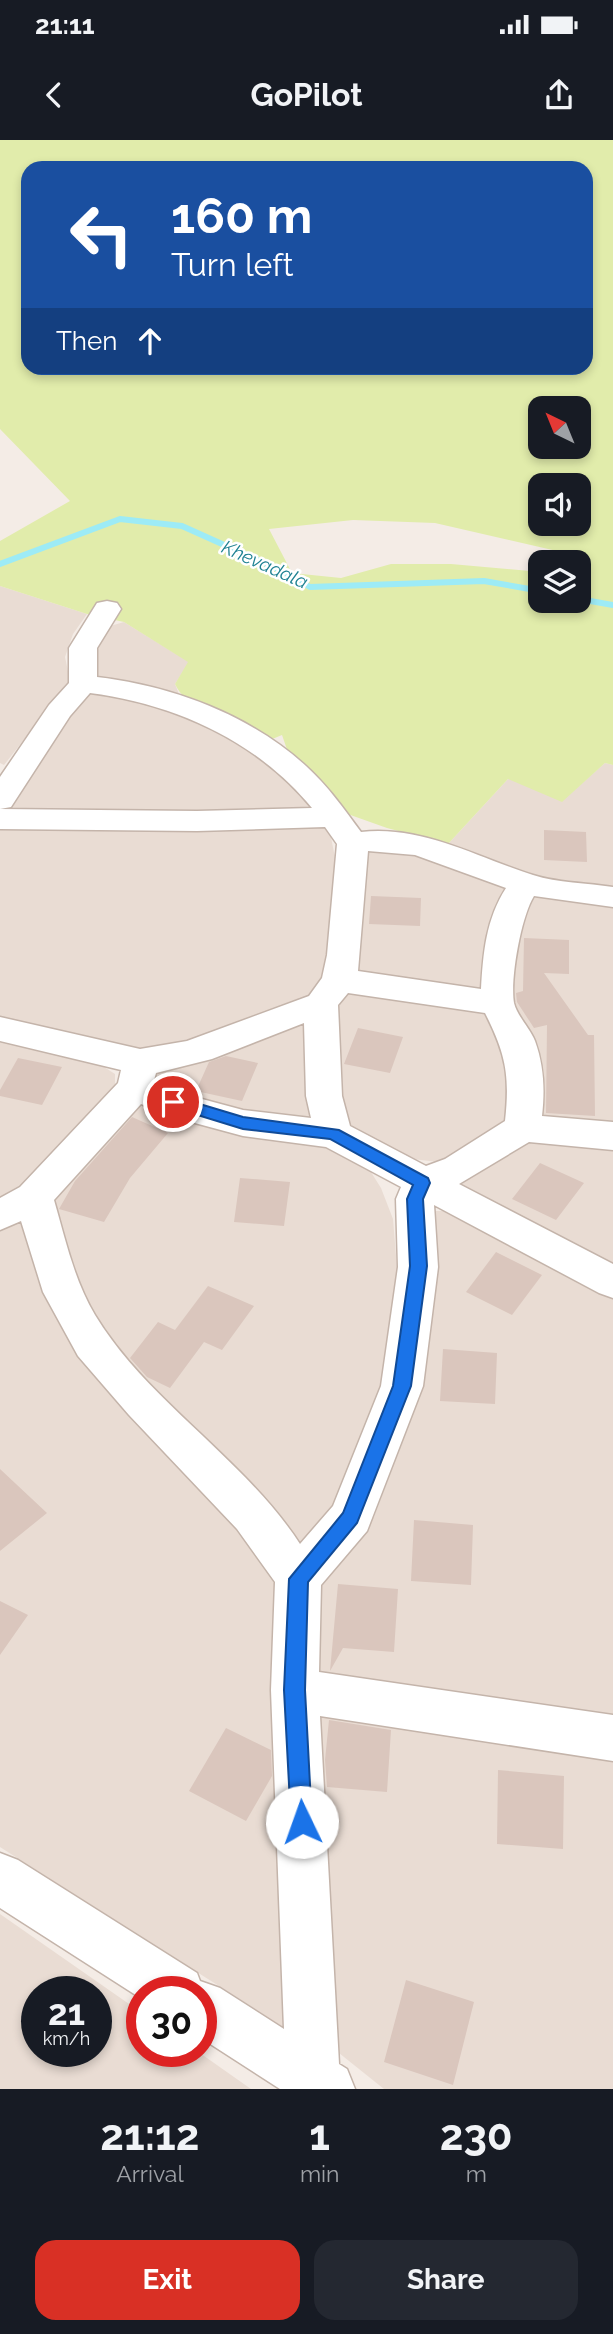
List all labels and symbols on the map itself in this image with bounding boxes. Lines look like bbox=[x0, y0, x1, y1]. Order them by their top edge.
north arrow bbox=[528, 396, 592, 458]
water label: Khevadala bbox=[219, 535, 311, 593]
pin bbox=[143, 1072, 203, 1132]
position arrow bbox=[265, 1785, 339, 1859]
speed limit sign: 30 bbox=[126, 1976, 217, 2067]

